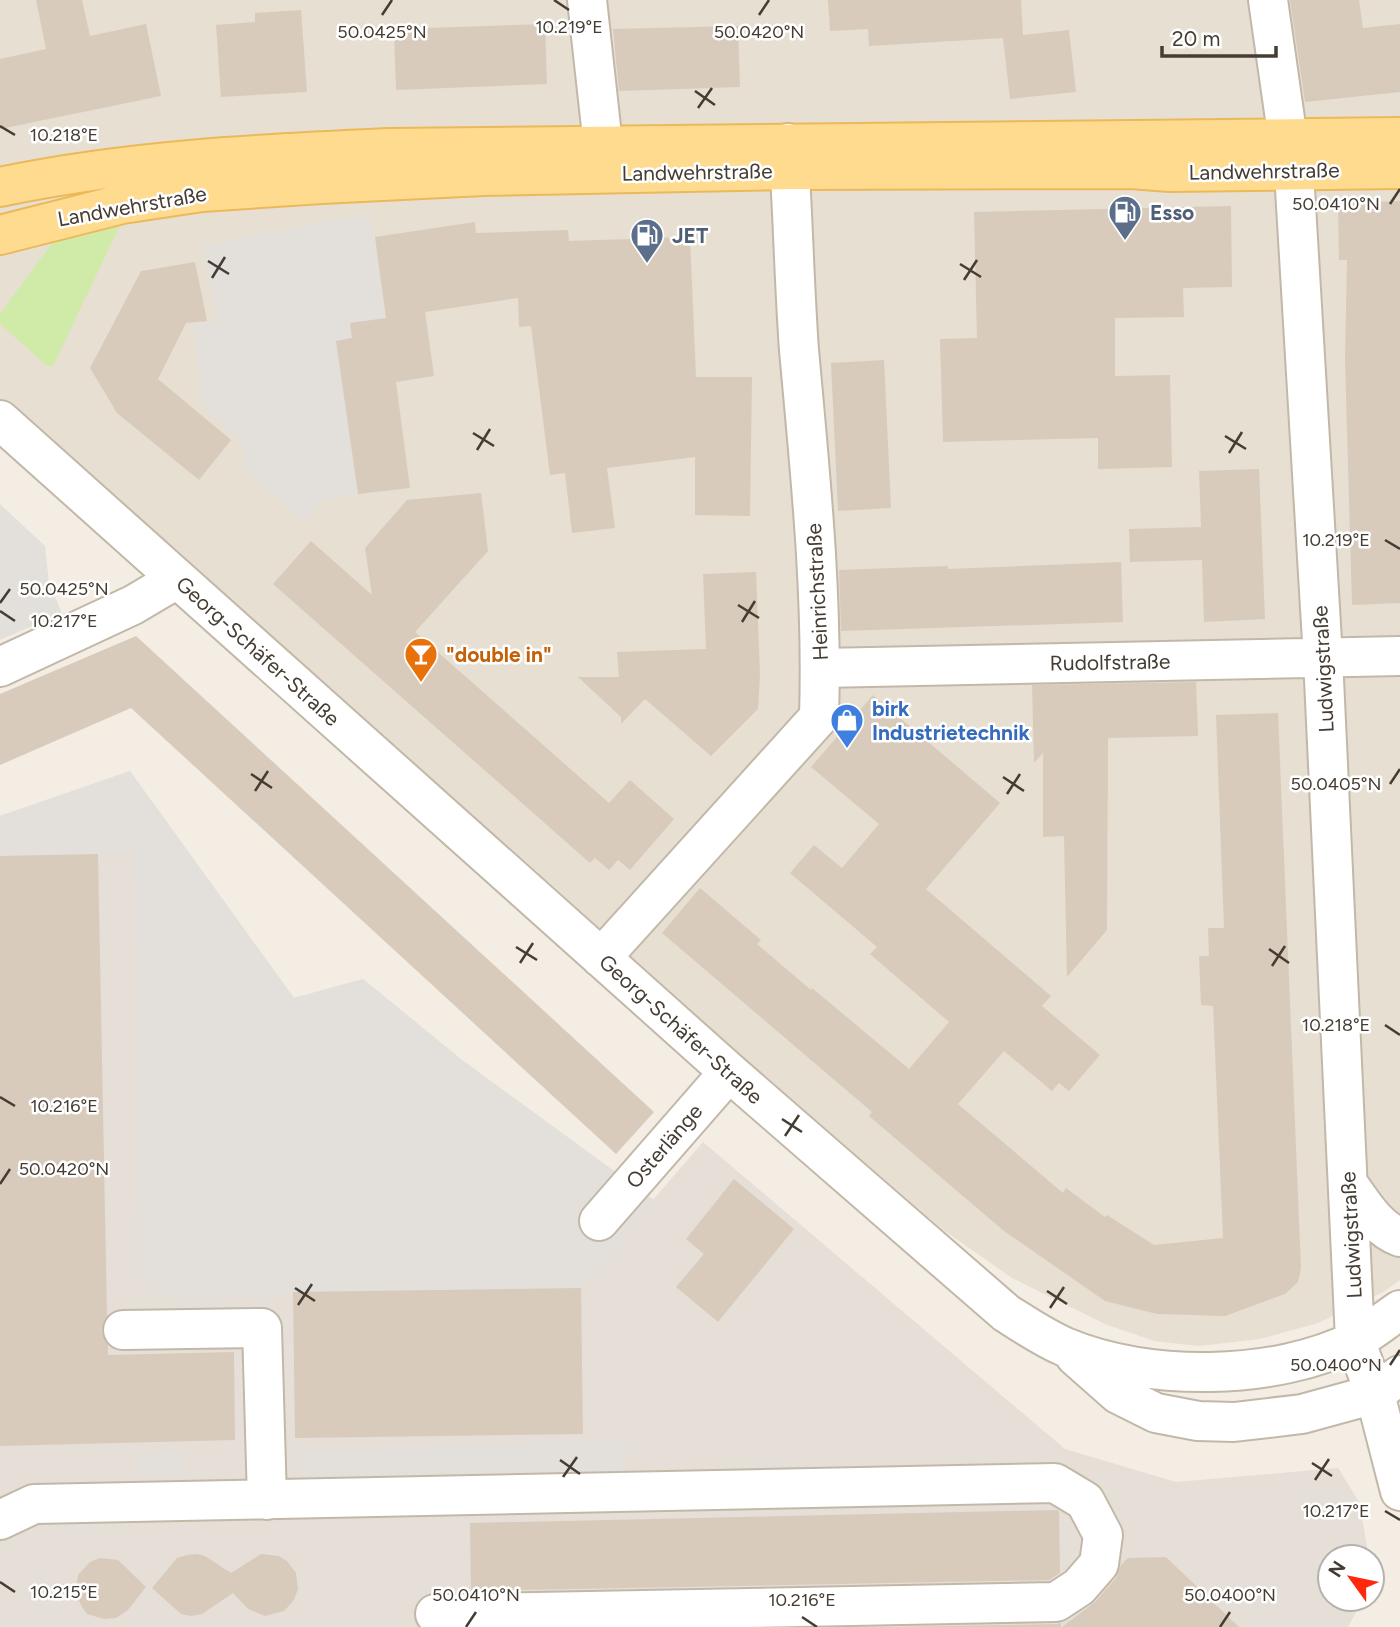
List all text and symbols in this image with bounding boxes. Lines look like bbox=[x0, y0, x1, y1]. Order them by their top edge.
scale bar bbox=[1162, 14, 1276, 58]
text: 10.219°E bbox=[535, 16, 603, 38]
text: 50.0425°N bbox=[337, 21, 427, 43]
text: 50.0420°N bbox=[714, 21, 804, 43]
text: 20 m bbox=[1172, 26, 1220, 51]
text: 10.218°E bbox=[30, 124, 98, 146]
street label: Landwehrstraße bbox=[1188, 157, 1340, 185]
street label: Landwehrstraße bbox=[621, 158, 773, 186]
street label: Landwehrstraße bbox=[55, 181, 209, 231]
fuel station icon: Esso bbox=[1106, 193, 1144, 242]
text: 50.0410°N bbox=[1292, 193, 1380, 215]
place label: Esso bbox=[1150, 200, 1194, 225]
fuel station icon: JET bbox=[628, 216, 666, 265]
place label: JET bbox=[672, 223, 708, 248]
street label: Heinrichstraße bbox=[801, 523, 833, 661]
text: 10.219°E bbox=[1302, 529, 1370, 551]
street label: Georg-Schäfer-Straße bbox=[171, 571, 345, 731]
text: 50.0425°N bbox=[19, 578, 109, 600]
street label: Ludwigstraße bbox=[1307, 605, 1339, 733]
text: 10.217°E bbox=[30, 610, 98, 632]
bar icon: "double in" bbox=[402, 635, 440, 684]
place label: "double in" bbox=[446, 642, 552, 667]
street label: Rudolfstraße bbox=[1050, 648, 1170, 676]
place label: birk Industrietechnik bbox=[872, 696, 1030, 745]
shop icon: birk Industrietechnik bbox=[828, 701, 866, 750]
text: 50.0405°N bbox=[1291, 773, 1381, 795]
street label: Georg-Schäfer-Straße bbox=[594, 949, 768, 1109]
text: 10.218°E bbox=[1302, 1014, 1370, 1036]
text: 10.216°E bbox=[30, 1095, 98, 1117]
street label: Osterlänge bbox=[621, 1099, 707, 1193]
text: 50.0420°N bbox=[19, 1158, 109, 1180]
street label: Ludwigstraße bbox=[1335, 1171, 1367, 1299]
text: 50.0400°N bbox=[1290, 1354, 1382, 1376]
text: 10.217°E bbox=[1302, 1500, 1370, 1522]
north arrow bbox=[1316, 1543, 1386, 1613]
text: N bbox=[1324, 1557, 1351, 1581]
text: 10.215°E bbox=[30, 1581, 98, 1603]
text: 50.0410°N bbox=[432, 1584, 520, 1606]
text: 50.0400°N bbox=[1184, 1584, 1276, 1606]
text: 10.216°E bbox=[768, 1589, 836, 1611]

